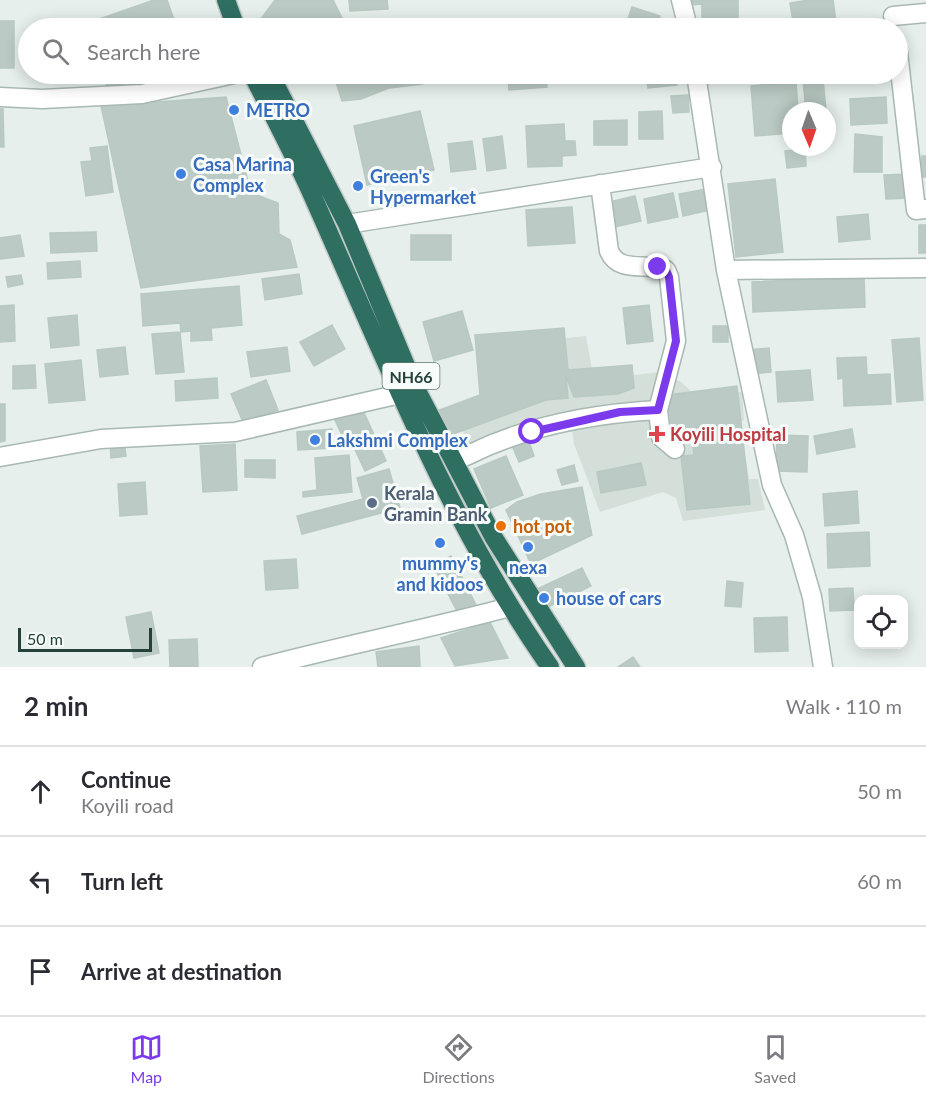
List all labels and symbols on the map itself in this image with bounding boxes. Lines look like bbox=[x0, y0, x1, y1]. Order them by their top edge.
place label: METRO bbox=[246, 99, 310, 121]
north arrow bbox=[782, 102, 836, 156]
marker: METRO bbox=[227, 103, 241, 117]
place label: Casa Marina Complex bbox=[193, 153, 292, 196]
place label: Green's Hypermarket bbox=[370, 165, 476, 208]
marker: Casa Marina Complex bbox=[174, 167, 188, 181]
marker: Green's Hypermarket bbox=[351, 179, 365, 193]
route end bbox=[644, 253, 670, 279]
road number: NH66 bbox=[382, 363, 440, 389]
route start bbox=[518, 418, 544, 444]
place label: Koyili Hospital bbox=[670, 423, 786, 445]
marker: Koyili Hospital bbox=[648, 425, 666, 443]
place label: Lakshmi Complex bbox=[327, 429, 468, 451]
marker: Lakshmi Complex bbox=[308, 433, 322, 447]
place label: Kerala Gramin Bank bbox=[384, 482, 488, 525]
marker: Kerala Gramin Bank bbox=[365, 496, 379, 510]
place label: hot pot bbox=[513, 515, 572, 537]
marker: hot pot bbox=[494, 519, 508, 533]
marker: mummy's and kidoos bbox=[433, 536, 447, 550]
marker: nexa bbox=[521, 540, 535, 554]
place label: mummy's and kidoos bbox=[397, 552, 484, 595]
place label: nexa bbox=[509, 556, 547, 578]
place label: house of cars bbox=[556, 587, 662, 609]
marker: house of cars bbox=[537, 591, 551, 605]
scale bar bbox=[18, 625, 152, 652]

